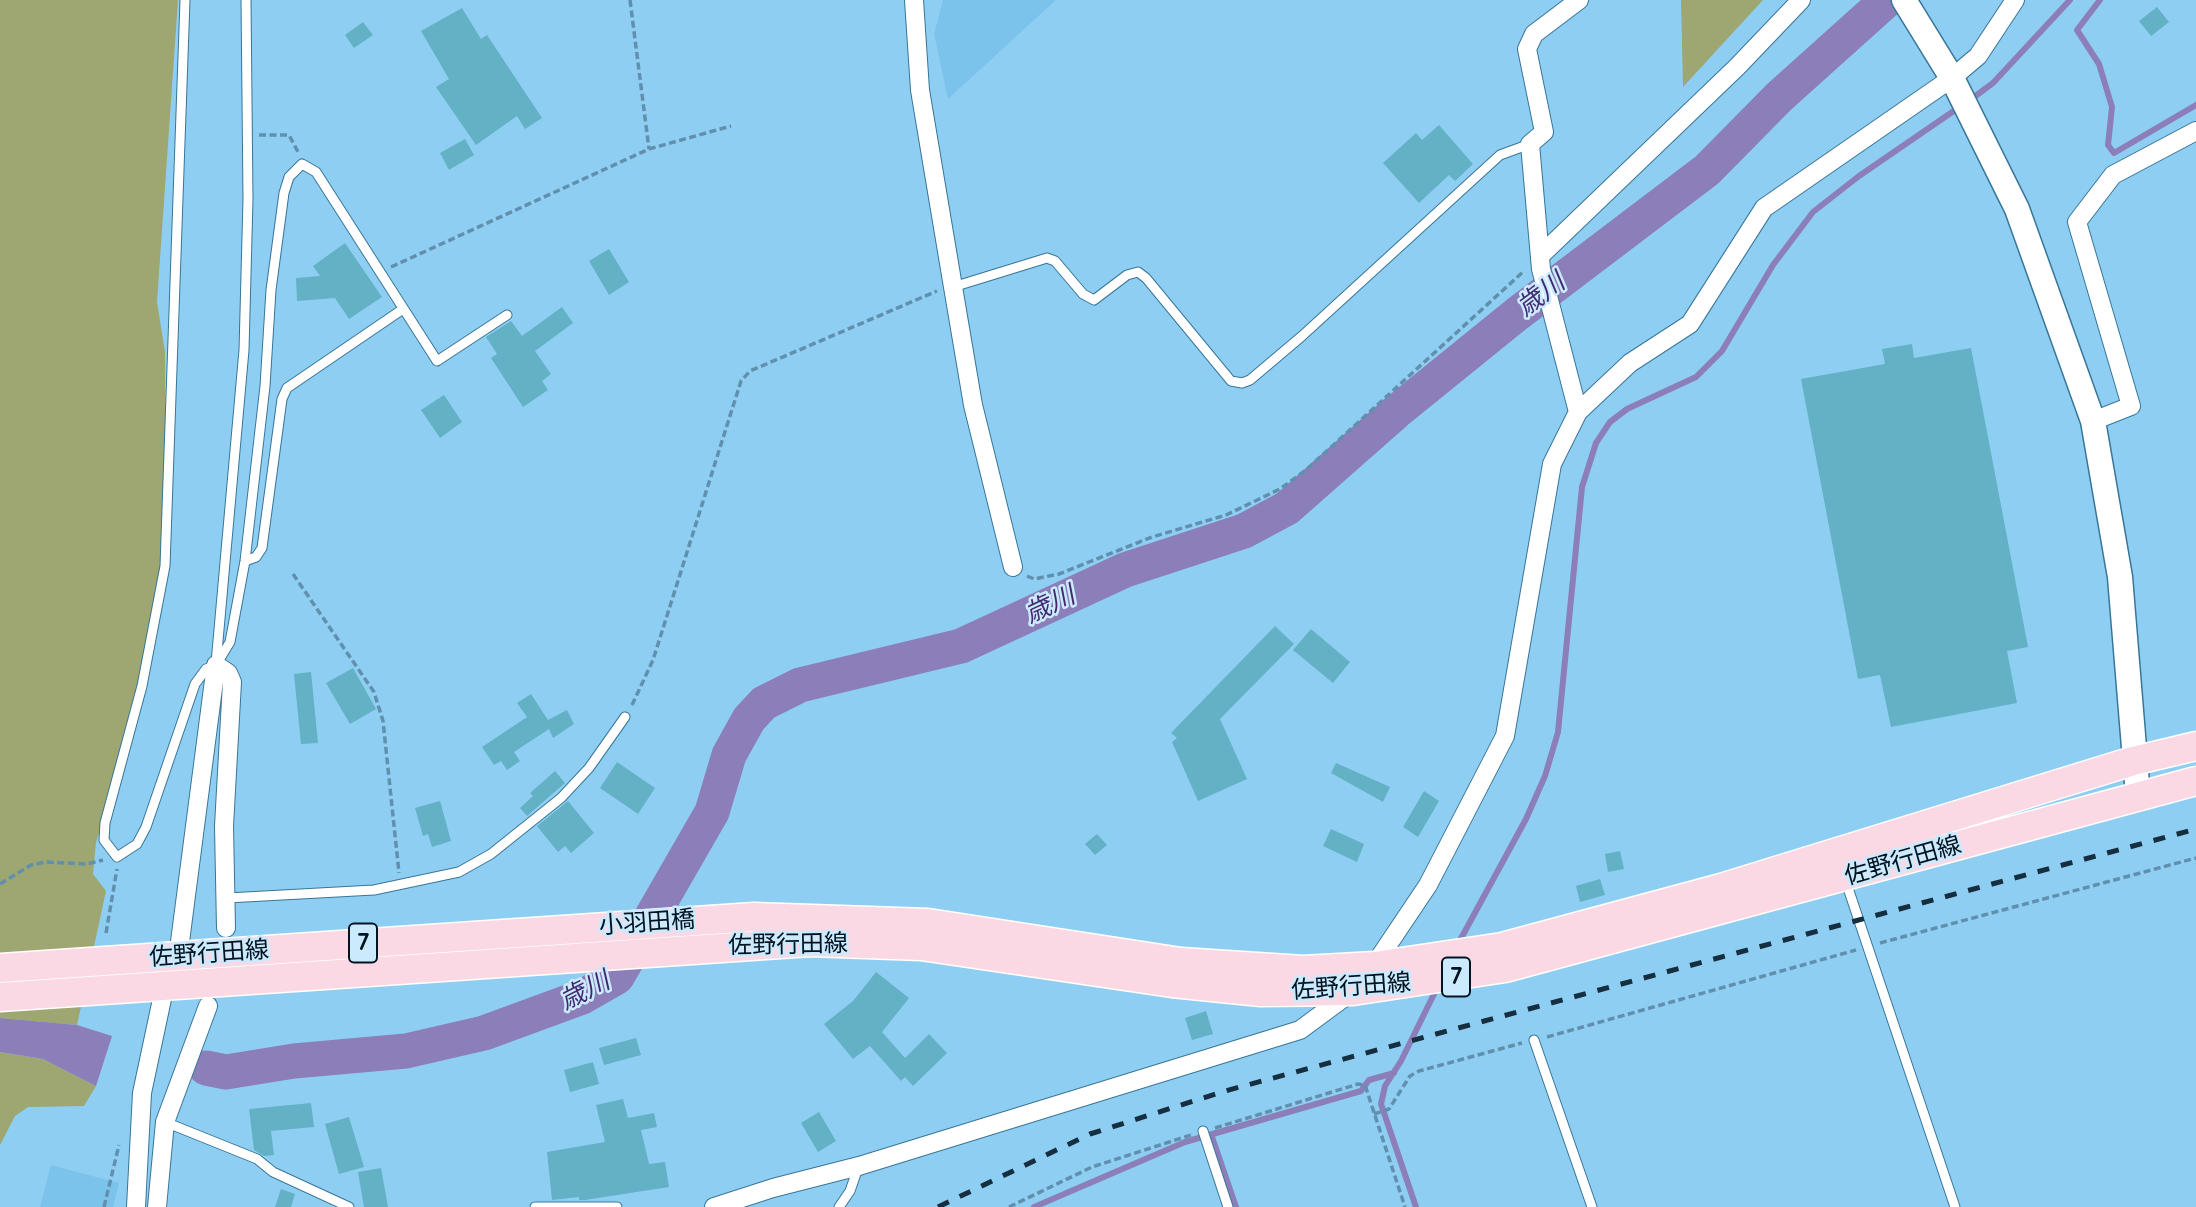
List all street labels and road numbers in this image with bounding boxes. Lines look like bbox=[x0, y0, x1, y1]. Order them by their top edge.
street label: 佐野行田線 bbox=[1841, 831, 1965, 891]
street label: 小羽田橋 bbox=[598, 905, 696, 941]
road number: 7 bbox=[349, 924, 377, 962]
street label: 佐野行田線 bbox=[728, 930, 848, 960]
street label: 佐野行田線 bbox=[148, 935, 270, 973]
road number: 7 bbox=[1442, 958, 1470, 996]
street label: 佐野行田線 bbox=[1290, 968, 1412, 1006]

